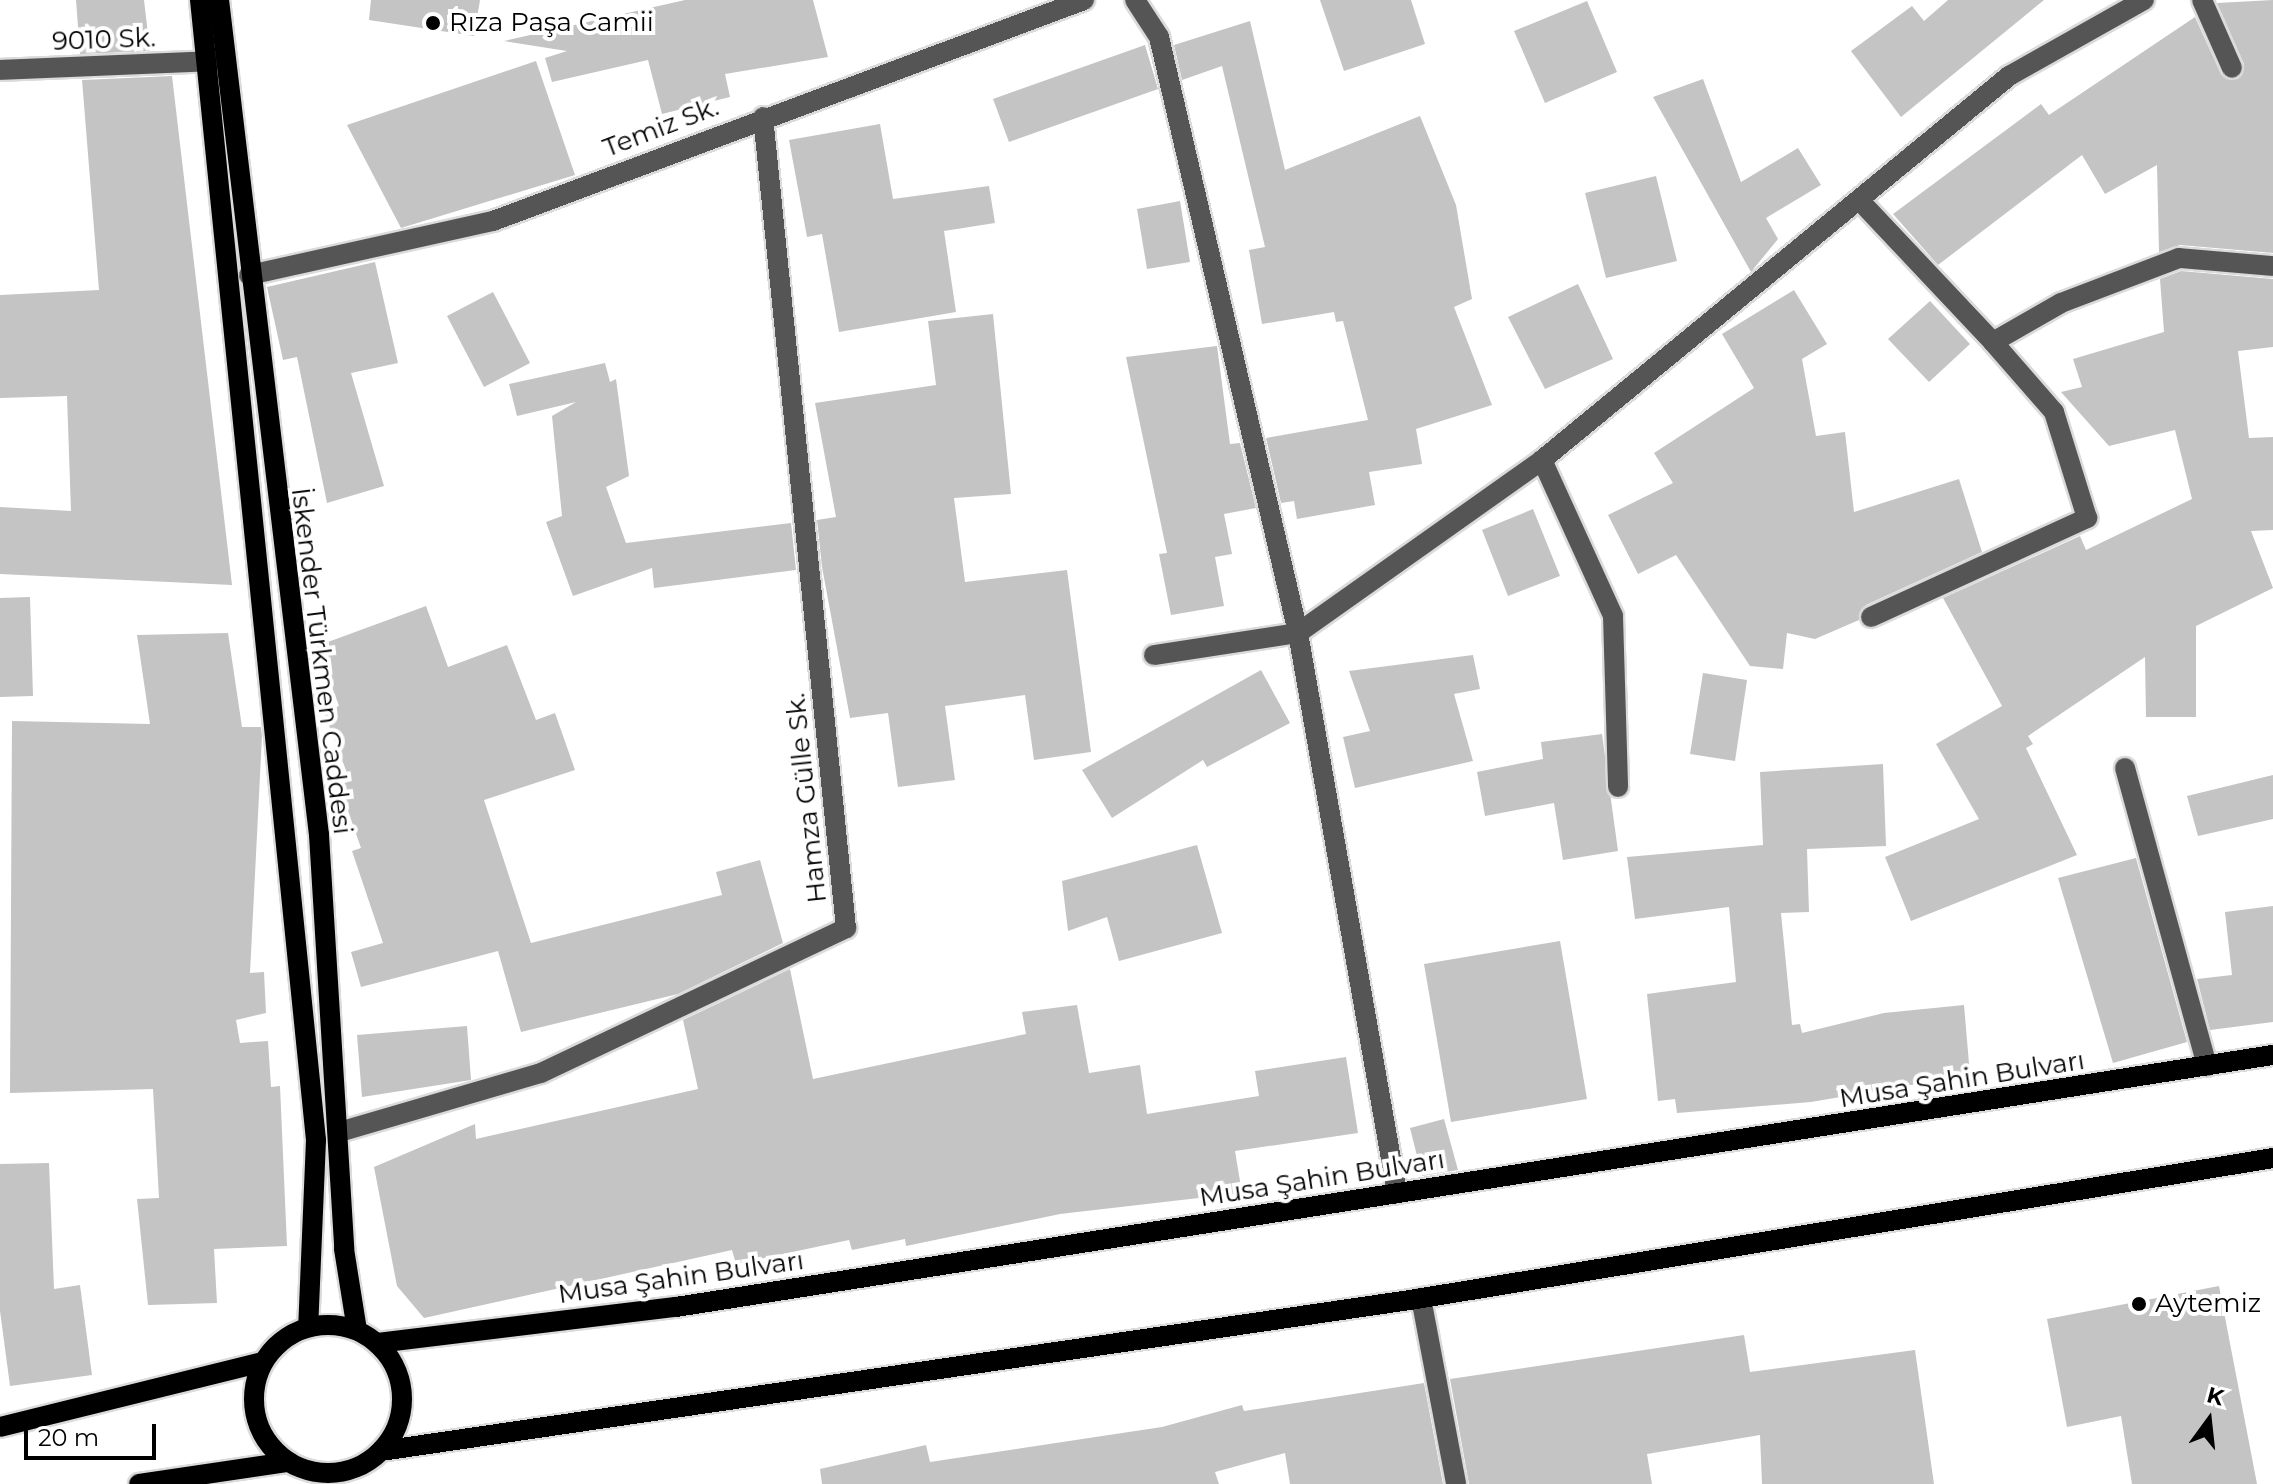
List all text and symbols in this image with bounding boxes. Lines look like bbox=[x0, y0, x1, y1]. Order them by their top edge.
place label: Rıza Paşa Camii bbox=[449, 7, 654, 39]
marker: Rıza Paşa Camii bbox=[424, 14, 442, 32]
street label: 9010 Sk. bbox=[52, 23, 156, 57]
street label: Temiz Sk. bbox=[599, 92, 723, 164]
street label: İskender Türkmen Caddesi bbox=[284, 486, 358, 836]
street label: Hamza Gülle Sk. bbox=[780, 692, 834, 904]
street label: Musa Şahin Bulvarı bbox=[1837, 1045, 2087, 1115]
street label: Musa Şahin Bulvarı bbox=[1197, 1144, 1447, 1214]
street label: Musa Şahin Bulvarı bbox=[556, 1245, 806, 1311]
place label: Aytemiz bbox=[2155, 1288, 2261, 1320]
marker: Aytemiz bbox=[2130, 1295, 2148, 1313]
north arrow bbox=[2169, 1380, 2249, 1460]
text: K bbox=[2204, 1381, 2227, 1411]
scale bar bbox=[28, 1408, 160, 1458]
text: 20 m bbox=[38, 1423, 99, 1452]

